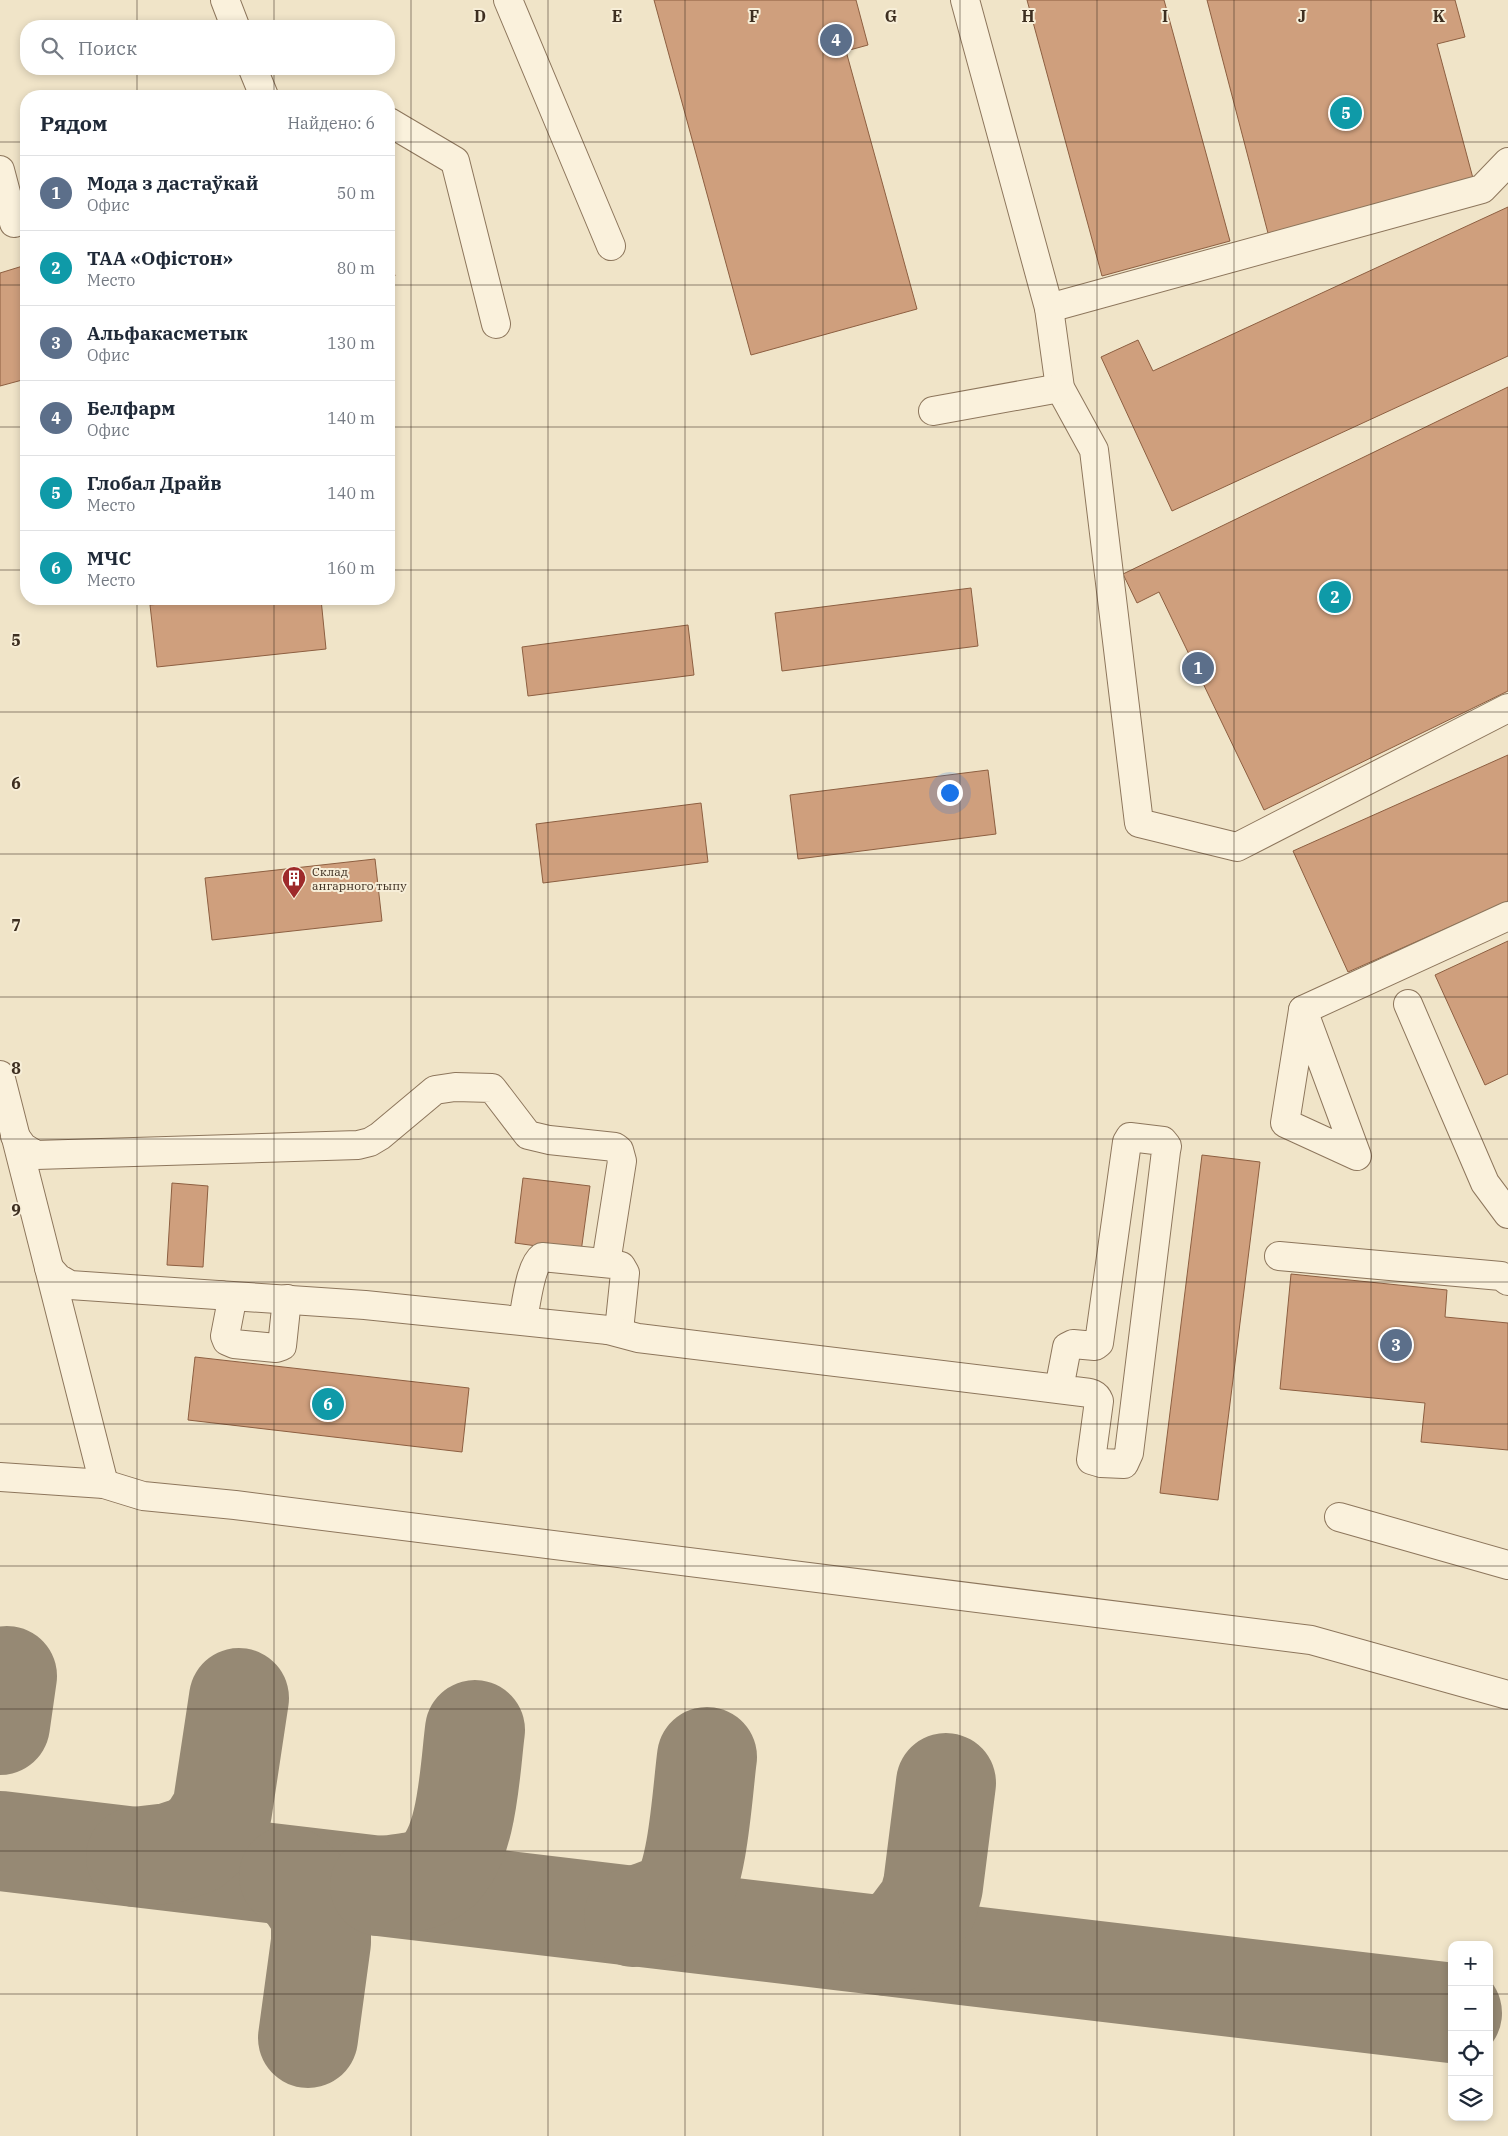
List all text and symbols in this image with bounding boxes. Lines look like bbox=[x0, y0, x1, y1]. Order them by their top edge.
text: D bbox=[474, 6, 486, 26]
text: E bbox=[612, 6, 622, 26]
text: F bbox=[749, 6, 759, 26]
text: G bbox=[885, 6, 897, 26]
text: H bbox=[1022, 6, 1035, 26]
text: I bbox=[1162, 6, 1168, 26]
text: J bbox=[1298, 6, 1306, 26]
text: K bbox=[1433, 6, 1446, 26]
search box bbox=[20, 20, 395, 75]
pin: 4 bbox=[820, 21, 852, 59]
icon: search bbox=[38, 34, 66, 62]
text: Поиск bbox=[78, 36, 137, 60]
pin: 5 bbox=[1330, 94, 1362, 132]
text: Рядом bbox=[40, 109, 108, 137]
text: Найдено: 6 bbox=[287, 113, 375, 133]
text: Мода з дастаўкай bbox=[87, 171, 258, 195]
text: 1 bbox=[51, 183, 61, 203]
text: 50 m bbox=[337, 183, 375, 203]
text: Офис bbox=[87, 195, 130, 215]
text: ТАА «Офістон» bbox=[87, 246, 233, 270]
text: 2 bbox=[51, 258, 61, 278]
text: 80 m bbox=[337, 258, 375, 278]
text: Место bbox=[87, 270, 135, 290]
text: Альфакасметык bbox=[87, 321, 248, 345]
text: 3 bbox=[51, 333, 61, 353]
text: 130 m bbox=[327, 333, 375, 353]
text: Офис bbox=[87, 345, 130, 365]
text: Белфарм bbox=[87, 396, 175, 420]
text: 4 bbox=[51, 408, 61, 428]
text: 140 m bbox=[327, 408, 375, 428]
text: Офис bbox=[87, 420, 130, 440]
text: Глобал Драйв bbox=[87, 471, 222, 495]
text: 5 bbox=[51, 483, 61, 503]
text: 140 m bbox=[327, 483, 375, 503]
text: Место bbox=[87, 495, 135, 515]
text: МЧС bbox=[87, 546, 131, 570]
text: 6 bbox=[51, 558, 61, 578]
text: 160 m bbox=[327, 558, 375, 578]
text: Место bbox=[87, 570, 135, 590]
pin: 2 bbox=[1319, 578, 1351, 616]
text: 5 bbox=[11, 630, 21, 650]
pin: 1 bbox=[1182, 649, 1214, 687]
text: 6 bbox=[11, 773, 21, 793]
your location bbox=[937, 780, 963, 806]
place label: Склад ангарного тыпу bbox=[312, 864, 407, 893]
building icon: Склад ангарного тыпу bbox=[281, 865, 307, 899]
text: 7 bbox=[11, 915, 21, 935]
text: 8 bbox=[11, 1058, 21, 1078]
text: 9 bbox=[11, 1200, 21, 1220]
pin: 3 bbox=[1380, 1326, 1412, 1364]
pin: 6 bbox=[312, 1385, 344, 1423]
map controls bbox=[1448, 1941, 1493, 2121]
button: + bbox=[1448, 1941, 1493, 1986]
button: − bbox=[1448, 1986, 1493, 2031]
button: locate bbox=[1448, 2031, 1493, 2076]
button: layers bbox=[1448, 2076, 1493, 2121]

